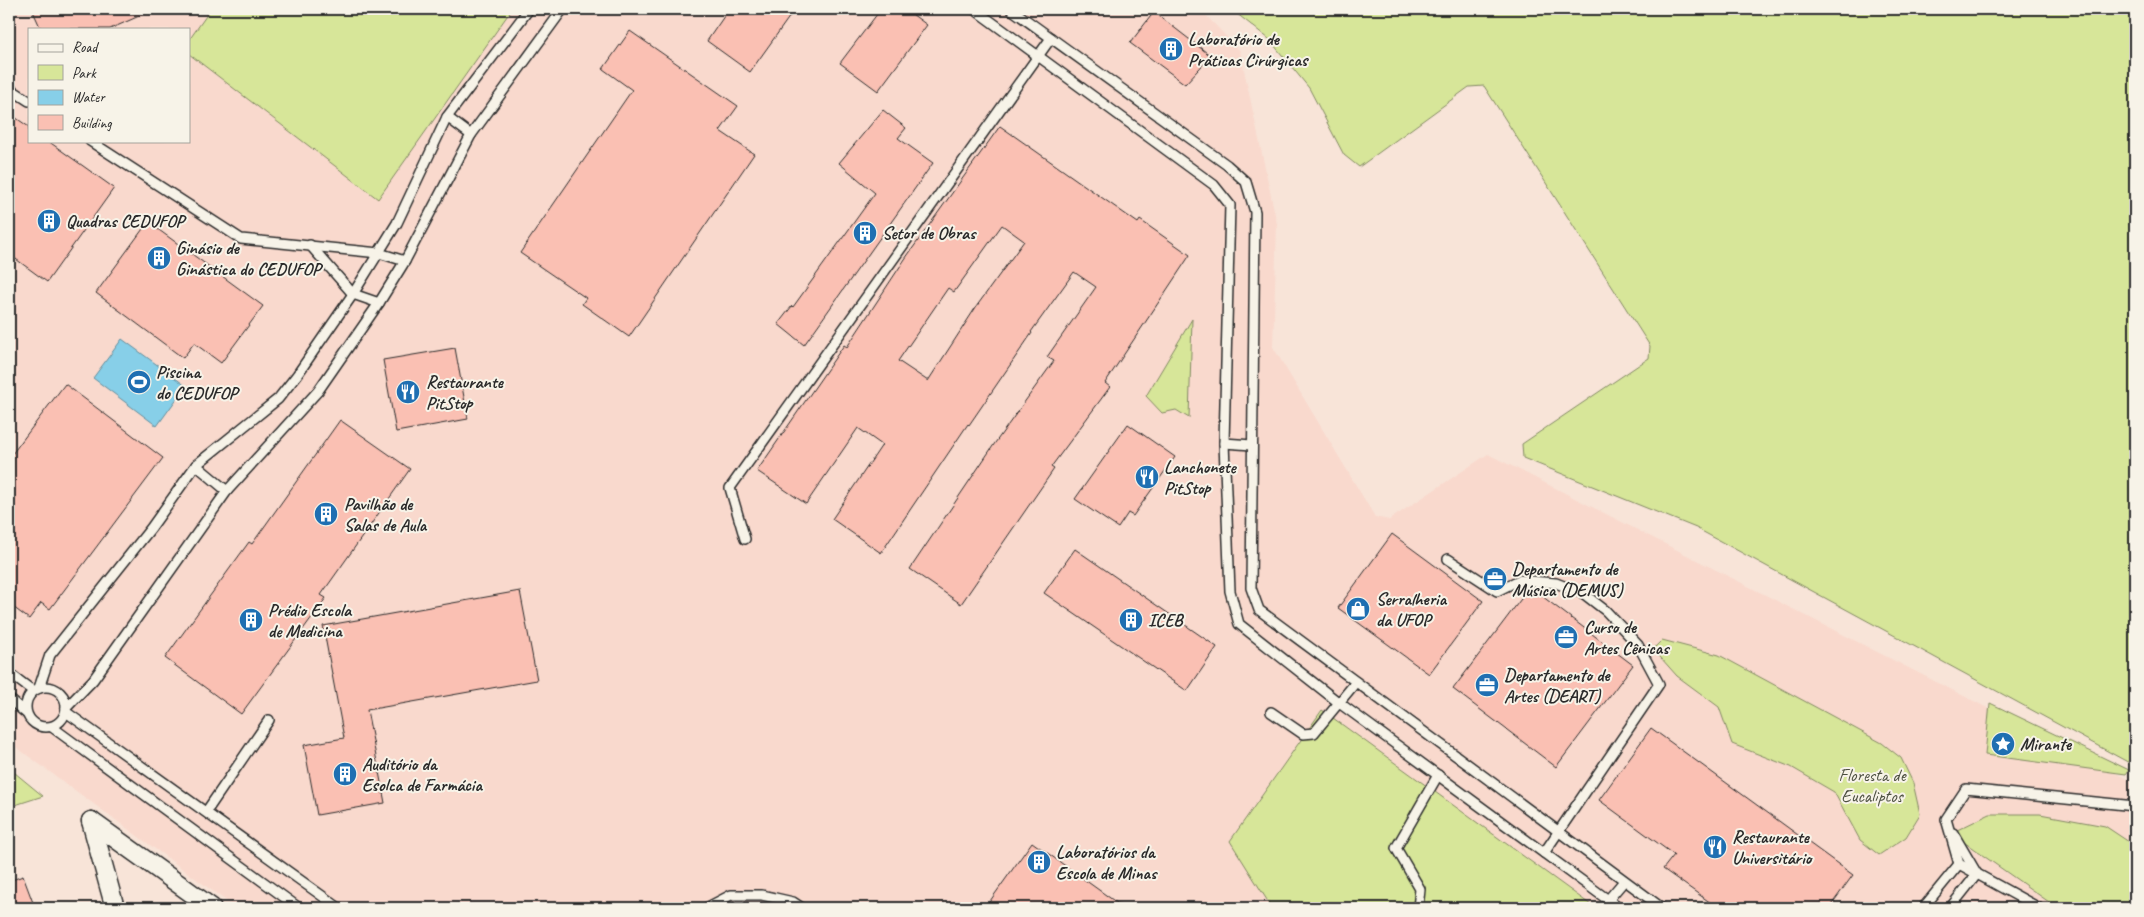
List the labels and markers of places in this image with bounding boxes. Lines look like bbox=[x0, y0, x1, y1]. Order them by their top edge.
place label: Laboratório de Práticas Cirúrgicas bbox=[1188, 28, 1309, 71]
building icon: Laboratório de Práticas Cirúrgicas bbox=[1158, 36, 1184, 62]
building icon: Quadras CEDUFOP bbox=[36, 208, 62, 234]
place label: Quadras CEDUFOP bbox=[66, 210, 188, 232]
building icon: Setor de Obras bbox=[852, 220, 878, 246]
place label: Setor de Obras bbox=[882, 222, 977, 244]
place label: Ginásio de Ginástica do CEDUFOP bbox=[176, 237, 324, 280]
building icon: Ginásio de Ginástica do CEDUFOP bbox=[146, 245, 172, 271]
place label: Piscina do CEDUFOP bbox=[156, 361, 241, 404]
sports icon: Piscina do CEDUFOP bbox=[126, 369, 152, 395]
place label: Restaurante PitStop bbox=[426, 371, 505, 414]
restaurant icon: Restaurante PitStop bbox=[395, 379, 421, 405]
place label: Lanchonete PitStop bbox=[1164, 456, 1238, 499]
restaurant icon: Lanchonete PitStop bbox=[1134, 464, 1160, 490]
place label: Pavilhão de Salas de Aula bbox=[344, 493, 428, 536]
building icon: Pavilhão de Salas de Aula bbox=[313, 501, 339, 527]
place label: Departamento de Música (DEMUS) bbox=[1512, 558, 1624, 601]
office icon: Departamento de Música (DEMUS) bbox=[1482, 566, 1508, 592]
place label: Serralheria da UFOP bbox=[1376, 588, 1448, 631]
shop icon: Serralheria da UFOP bbox=[1345, 596, 1371, 622]
place label: Prédio Escola de Medicina bbox=[268, 599, 353, 642]
building icon: Prédio Escola de Medicina bbox=[238, 607, 264, 633]
building icon: ICEB bbox=[1118, 607, 1144, 633]
place label: ICEB bbox=[1148, 609, 1185, 631]
place label: Curso de Artes Cênicas bbox=[1584, 616, 1670, 659]
office icon: Curso de Artes Cênicas bbox=[1553, 624, 1579, 650]
place label: Departamento de Artes (DEART) bbox=[1504, 664, 1612, 707]
office icon: Departamento de Artes (DEART) bbox=[1474, 672, 1500, 698]
place icon: Mirante bbox=[1990, 731, 2016, 757]
place label: Mirante bbox=[2020, 733, 2073, 755]
place label: Auditório da Esolca de Farmácia bbox=[362, 753, 483, 796]
building icon: Auditório da Esolca de Farmácia bbox=[332, 761, 358, 787]
place label: Restaurante Universitário bbox=[1732, 826, 1813, 869]
restaurant icon: Restaurante Universitário bbox=[1702, 834, 1728, 860]
place label: Laboratórios da Escola de Minas bbox=[1056, 841, 1158, 884]
building icon: Laboratórios da Escola de Minas bbox=[1026, 849, 1052, 875]

